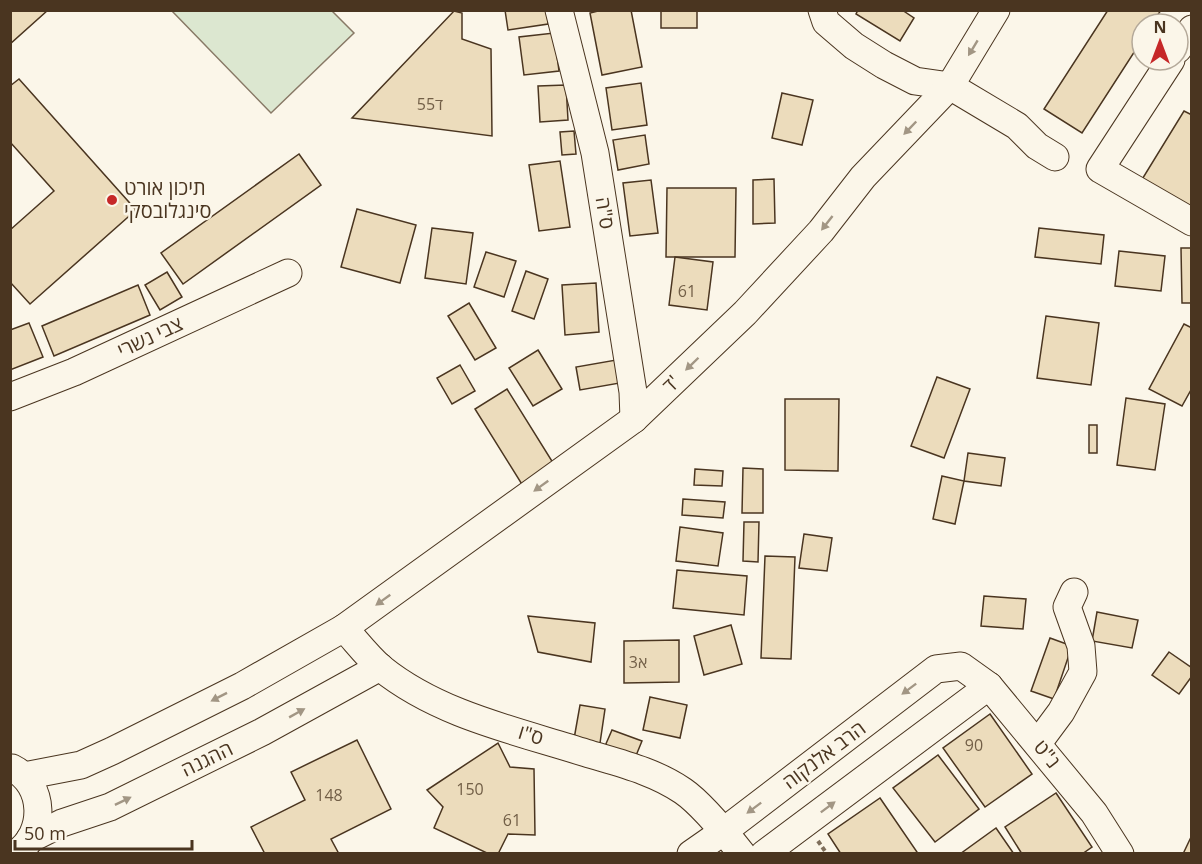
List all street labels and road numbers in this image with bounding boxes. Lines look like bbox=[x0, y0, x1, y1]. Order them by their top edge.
street label: ס"ה bbox=[590, 195, 621, 231]
street label: צבי נשרי bbox=[113, 310, 187, 363]
street label: ד' bbox=[656, 369, 685, 398]
street label: הרב אלנקוה bbox=[777, 714, 871, 795]
street label: ס"ו bbox=[515, 718, 547, 751]
street label: ההגנה bbox=[176, 734, 237, 783]
street label: נ"ט bbox=[1028, 734, 1067, 773]

